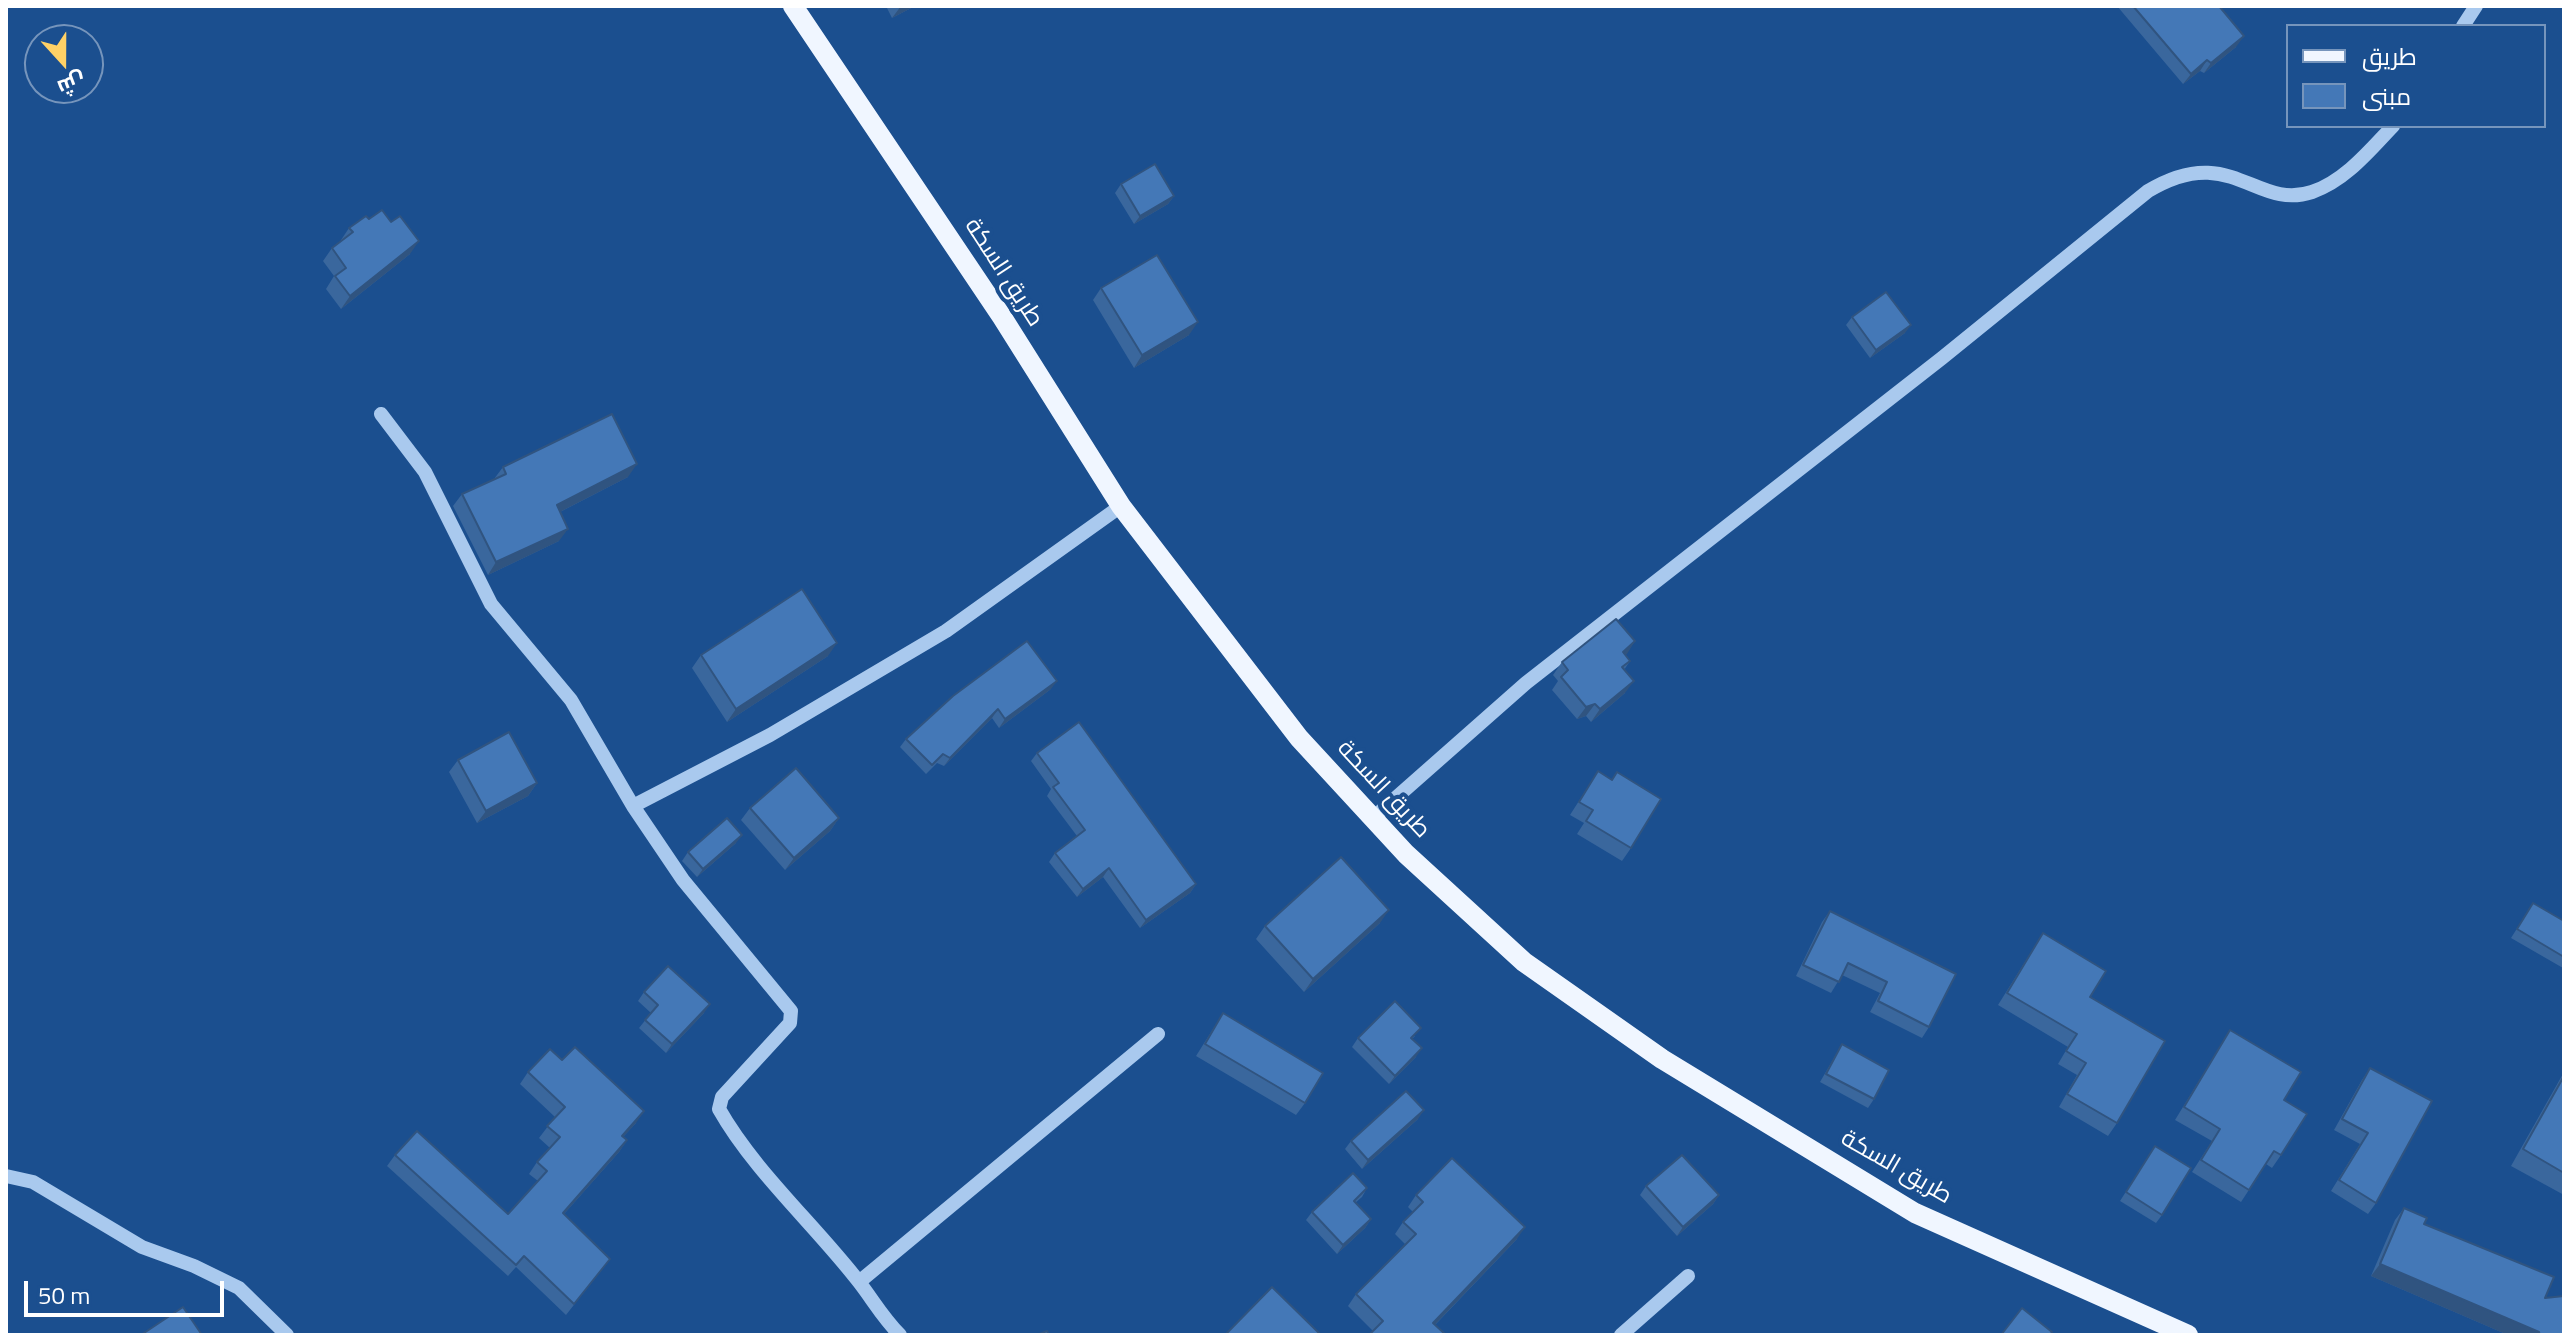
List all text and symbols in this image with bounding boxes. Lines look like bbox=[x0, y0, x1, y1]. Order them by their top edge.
north arrow bbox=[24, 24, 104, 104]
legend bbox=[2286, 24, 2546, 128]
text: طريق bbox=[2362, 38, 2417, 74]
text: ش bbox=[53, 64, 91, 105]
text: مبنى bbox=[2362, 78, 2411, 114]
street label: طريق السكة bbox=[957, 213, 1049, 333]
street label: طريق السكة bbox=[1330, 735, 1436, 845]
street label: طريق السكة bbox=[1835, 1125, 1957, 1211]
scale bar bbox=[28, 1265, 228, 1315]
text: 50 m bbox=[38, 1277, 90, 1313]

